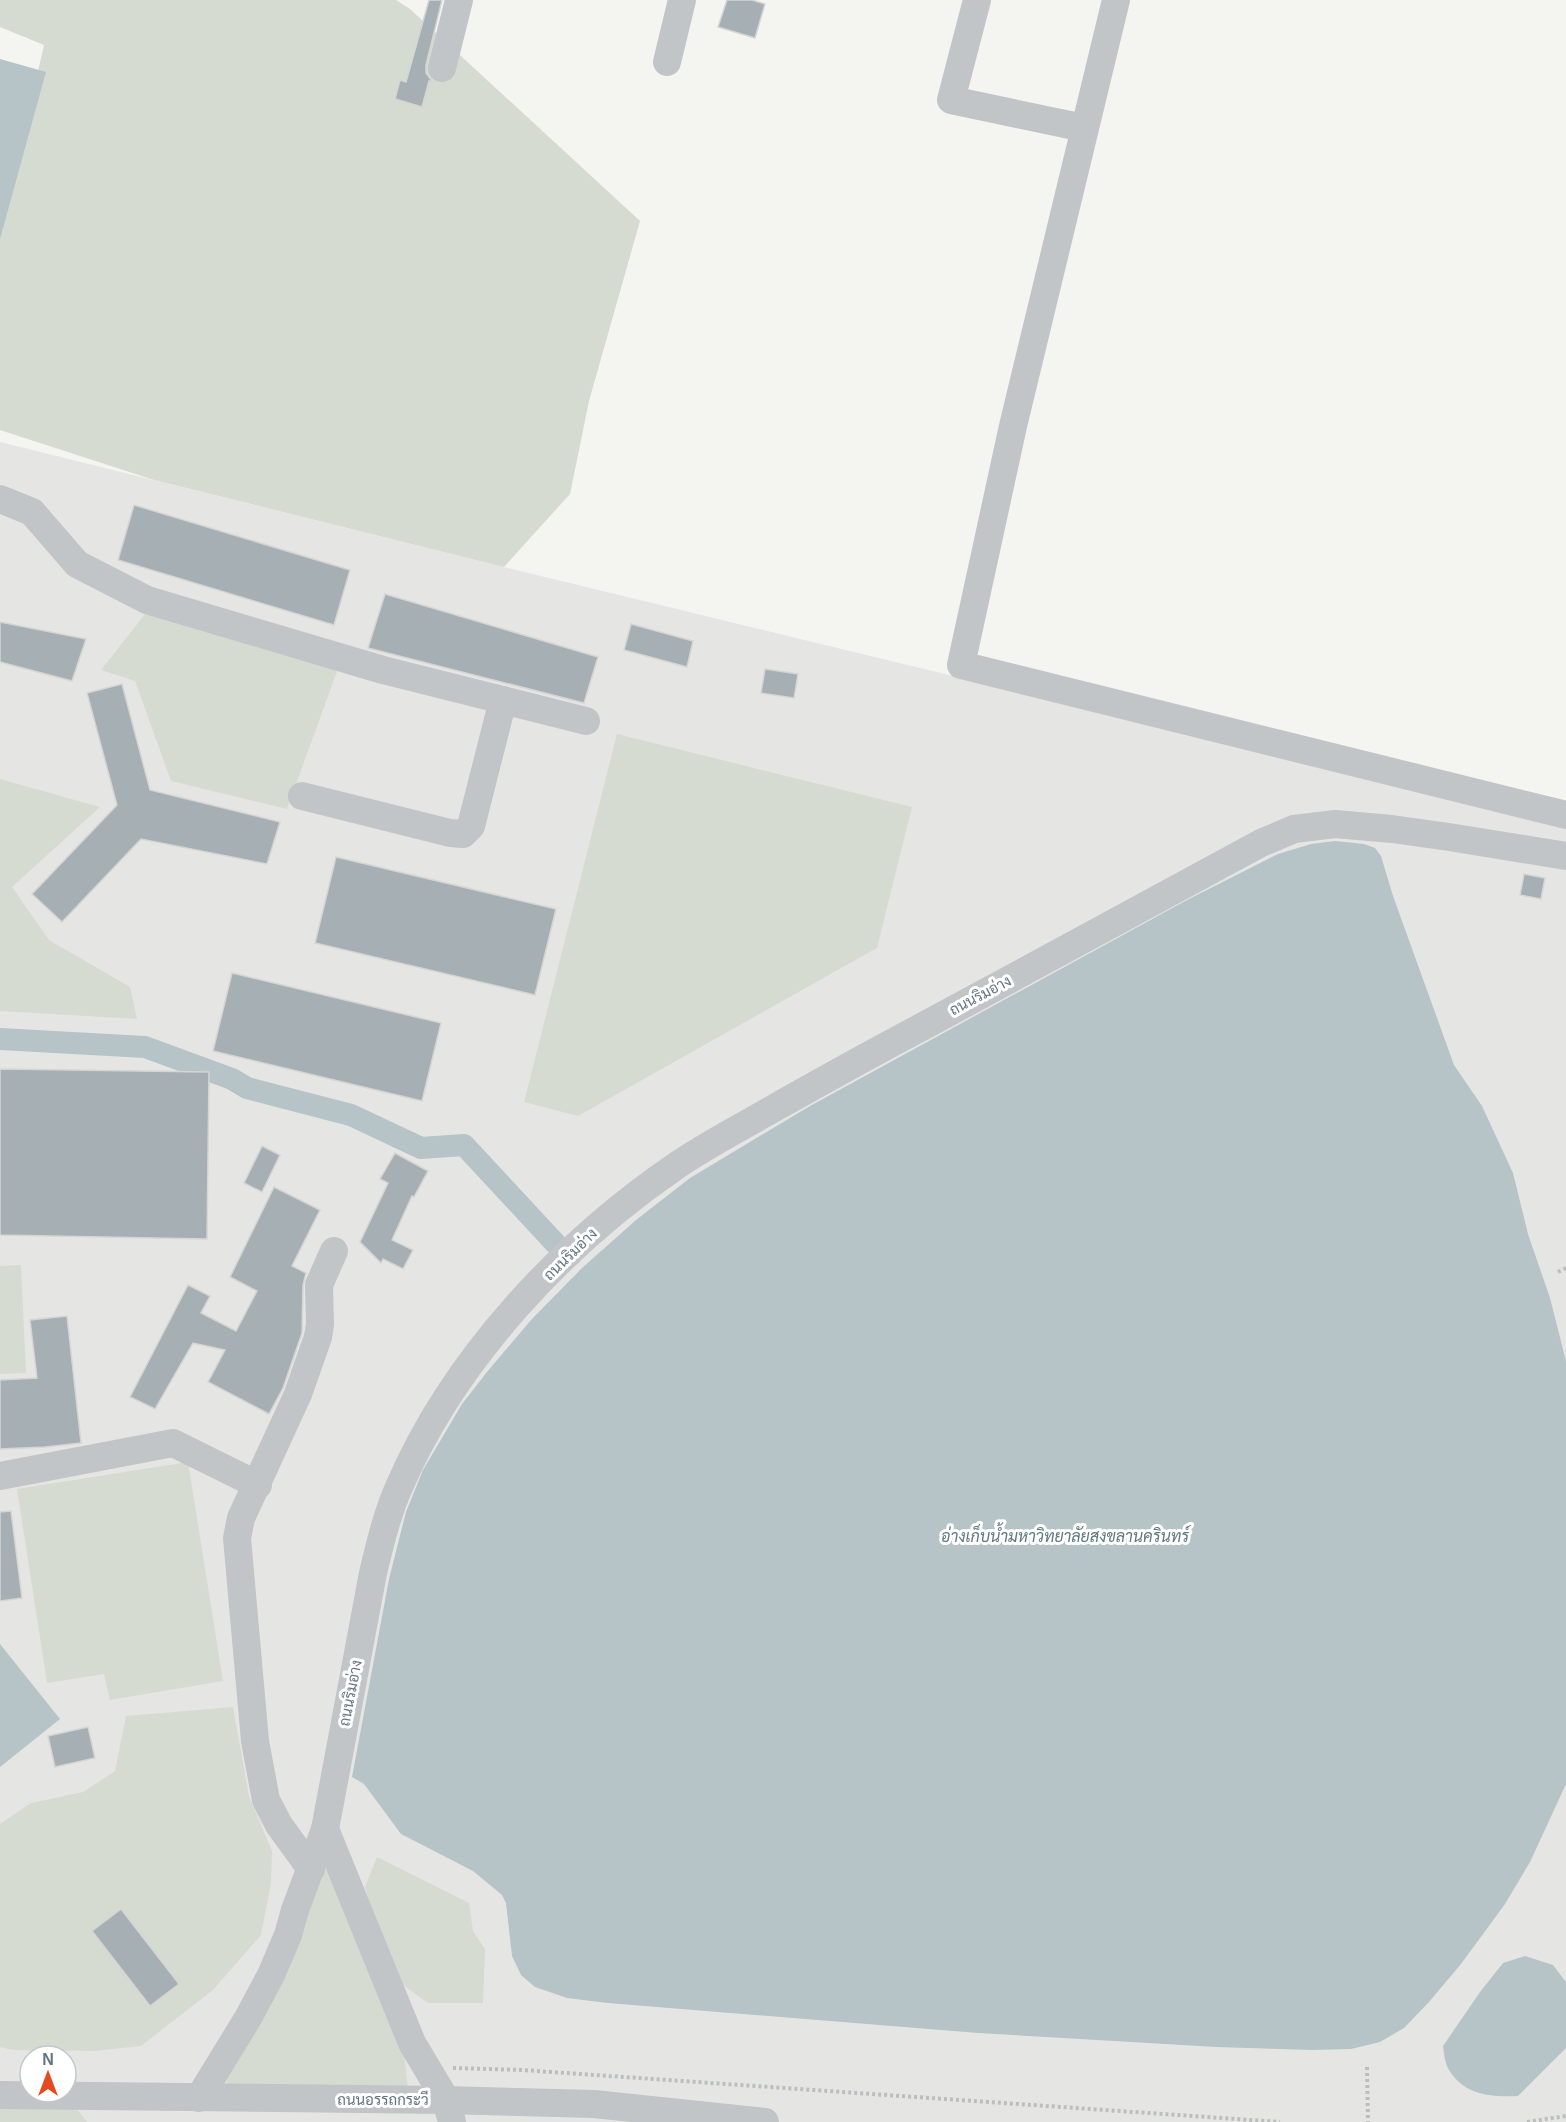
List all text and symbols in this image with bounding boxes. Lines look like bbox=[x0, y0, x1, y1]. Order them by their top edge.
street label: ถนนริมอ่าง bbox=[946, 971, 1014, 1018]
street label: ถนนริมอ่าง bbox=[539, 1224, 600, 1283]
water label: อ่างเก็บน้ำมหาวิทยาลัยสงขลานครินทร์ bbox=[941, 1522, 1191, 1545]
street label: ถนนริมอ่าง bbox=[334, 1658, 365, 1728]
north arrow bbox=[18, 2044, 78, 2104]
text: N bbox=[42, 2051, 54, 2068]
street label: ถนนอรรถกระวี bbox=[337, 2090, 429, 2108]

